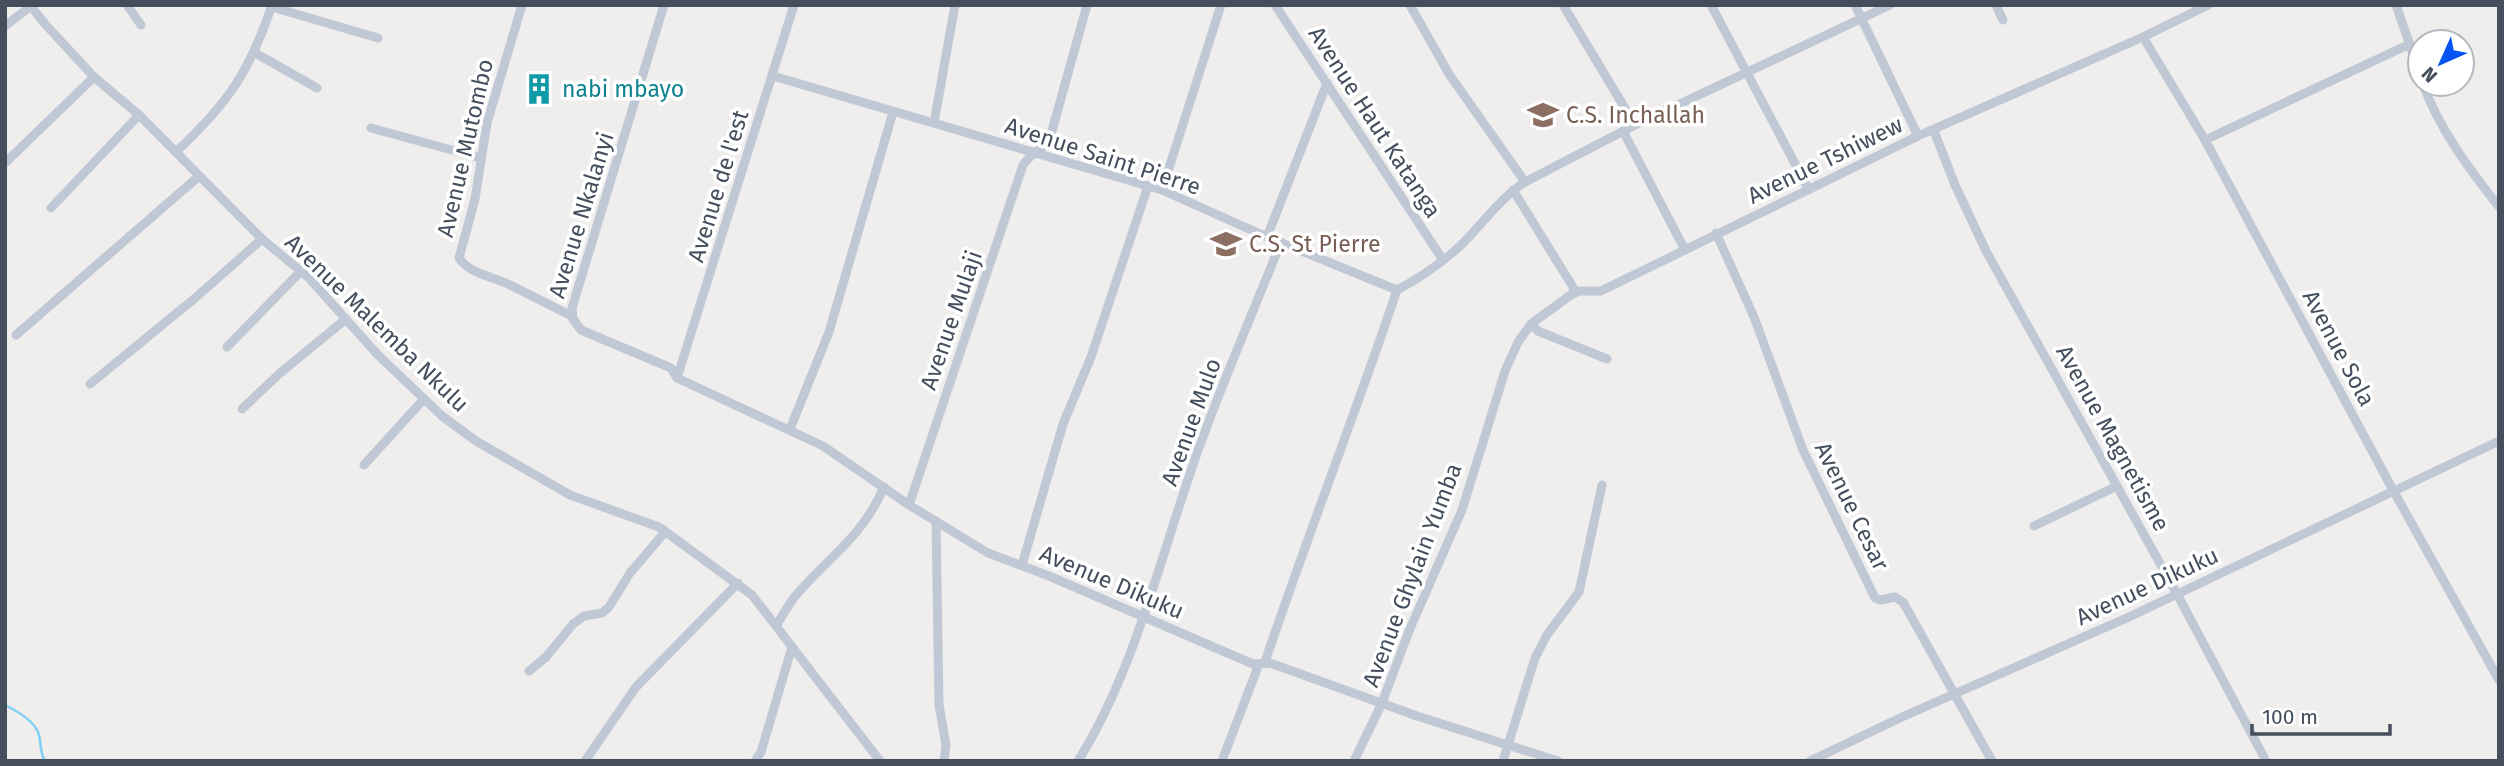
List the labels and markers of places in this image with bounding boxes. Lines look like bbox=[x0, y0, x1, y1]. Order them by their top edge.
building icon: nabi mbayo bbox=[522, 72, 556, 106]
place label: nabi mbayo bbox=[562, 75, 684, 103]
school or university icon: C.S. Inchallah bbox=[1526, 98, 1560, 132]
place label: C.S. Inchallah bbox=[1566, 101, 1705, 129]
school or university icon: C.S. St Pierre bbox=[1209, 227, 1243, 261]
place label: C.S. St Pierre bbox=[1249, 230, 1380, 258]

